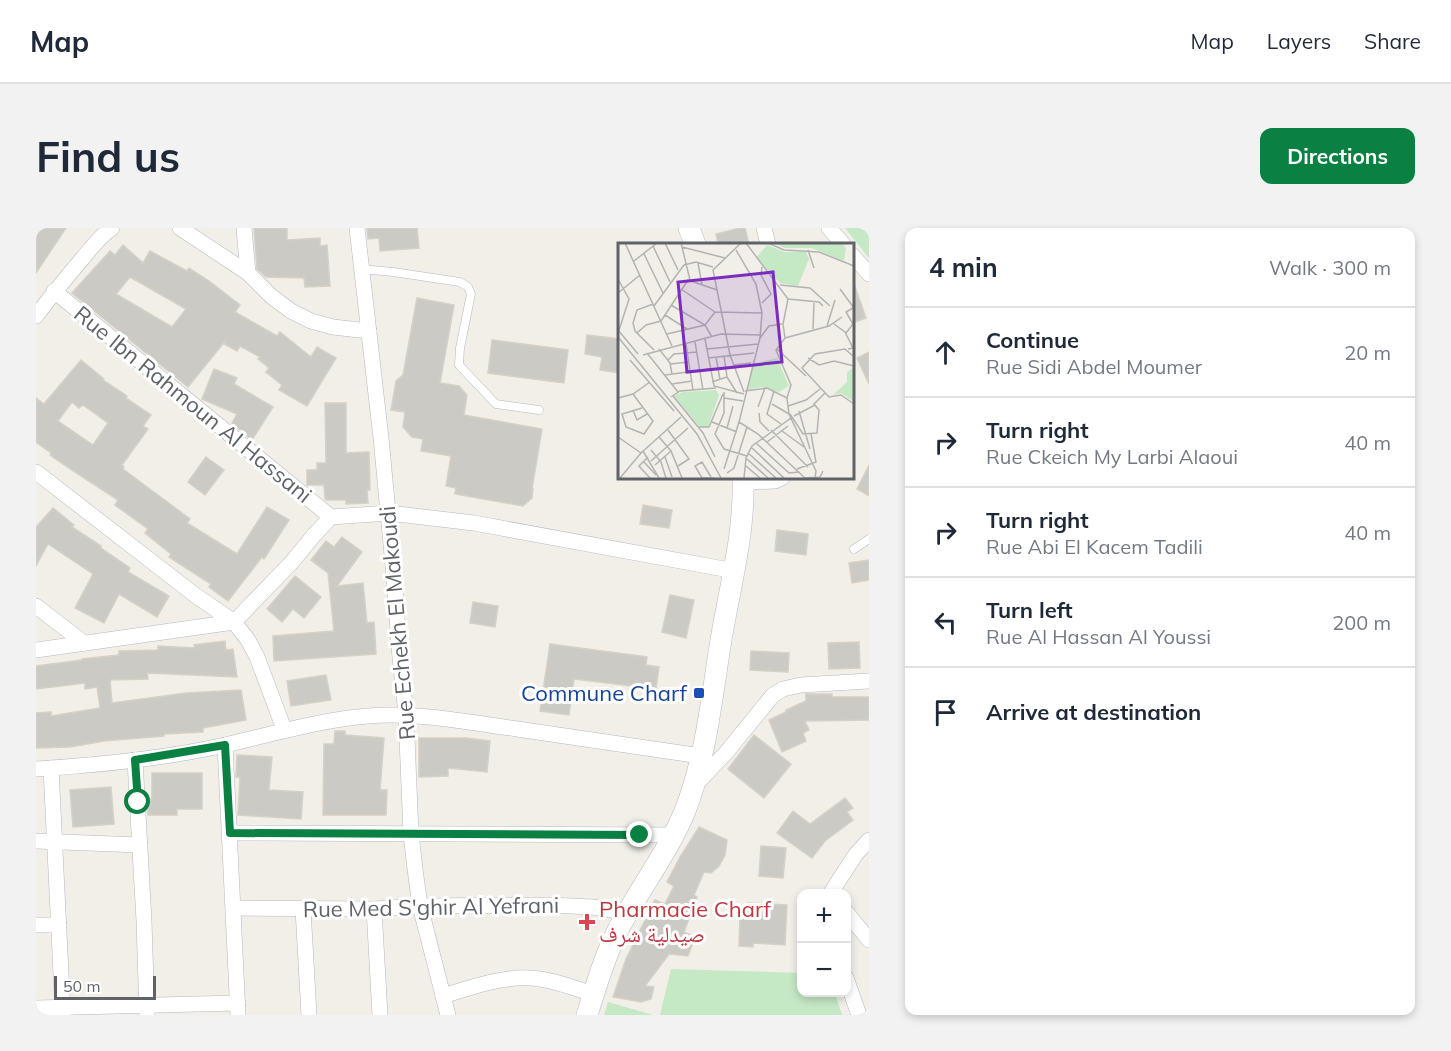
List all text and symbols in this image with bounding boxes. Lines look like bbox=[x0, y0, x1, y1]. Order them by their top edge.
text: Map bbox=[30, 24, 89, 59]
text: Map bbox=[1191, 28, 1234, 54]
text: Layers bbox=[1267, 28, 1331, 54]
text: Share bbox=[1364, 28, 1421, 54]
button: Directions bbox=[1260, 128, 1415, 184]
text: Find us bbox=[36, 130, 180, 183]
inset map bbox=[618, 243, 854, 478]
text: 4 min bbox=[929, 251, 998, 284]
text: Walk · 300 m bbox=[1269, 255, 1391, 280]
street label: Rue Ibn Rahmoun Al Hassani bbox=[68, 299, 318, 509]
text: Continue bbox=[986, 326, 1079, 354]
icon: ahead bbox=[929, 336, 962, 369]
text: 20 m bbox=[1344, 340, 1391, 365]
text: Rue Sidi Abdel Moumer bbox=[986, 354, 1202, 379]
text: Turn right bbox=[986, 416, 1089, 444]
icon: right bbox=[929, 426, 962, 459]
text: 40 m bbox=[1344, 430, 1391, 455]
text: Rue Ckeich My Larbi Alaoui bbox=[986, 444, 1238, 469]
street label: Rue Echekh El Makoudi bbox=[373, 505, 421, 741]
text: Turn right bbox=[986, 506, 1089, 534]
icon: right bbox=[929, 516, 962, 549]
text: 40 m bbox=[1344, 520, 1391, 545]
text: Rue Abi El Kacem Tadili bbox=[986, 534, 1203, 559]
text: Turn left bbox=[986, 596, 1073, 624]
icon: left bbox=[929, 606, 962, 639]
text: 200 m bbox=[1332, 610, 1391, 635]
text: Rue Al Hassan Al Youssi bbox=[986, 624, 1211, 649]
place label: Commune Charf bbox=[521, 679, 688, 707]
marker: Commune Charf bbox=[692, 686, 706, 700]
icon: arrive bbox=[929, 696, 962, 729]
text: Arrive at destination bbox=[986, 698, 1201, 726]
route start bbox=[124, 788, 150, 814]
route end bbox=[626, 821, 652, 847]
map controls bbox=[797, 889, 851, 997]
button: + bbox=[797, 889, 851, 943]
street label: Rue Med S'ghir Al Yefrani bbox=[303, 891, 559, 923]
place label: Pharmacie Charf صيدلية شرف bbox=[599, 895, 771, 948]
marker: Pharmacie Charf صيدلية شرف bbox=[580, 915, 594, 929]
button: − bbox=[797, 943, 851, 997]
scale bar bbox=[54, 973, 156, 1000]
text: 50 m bbox=[63, 976, 100, 996]

